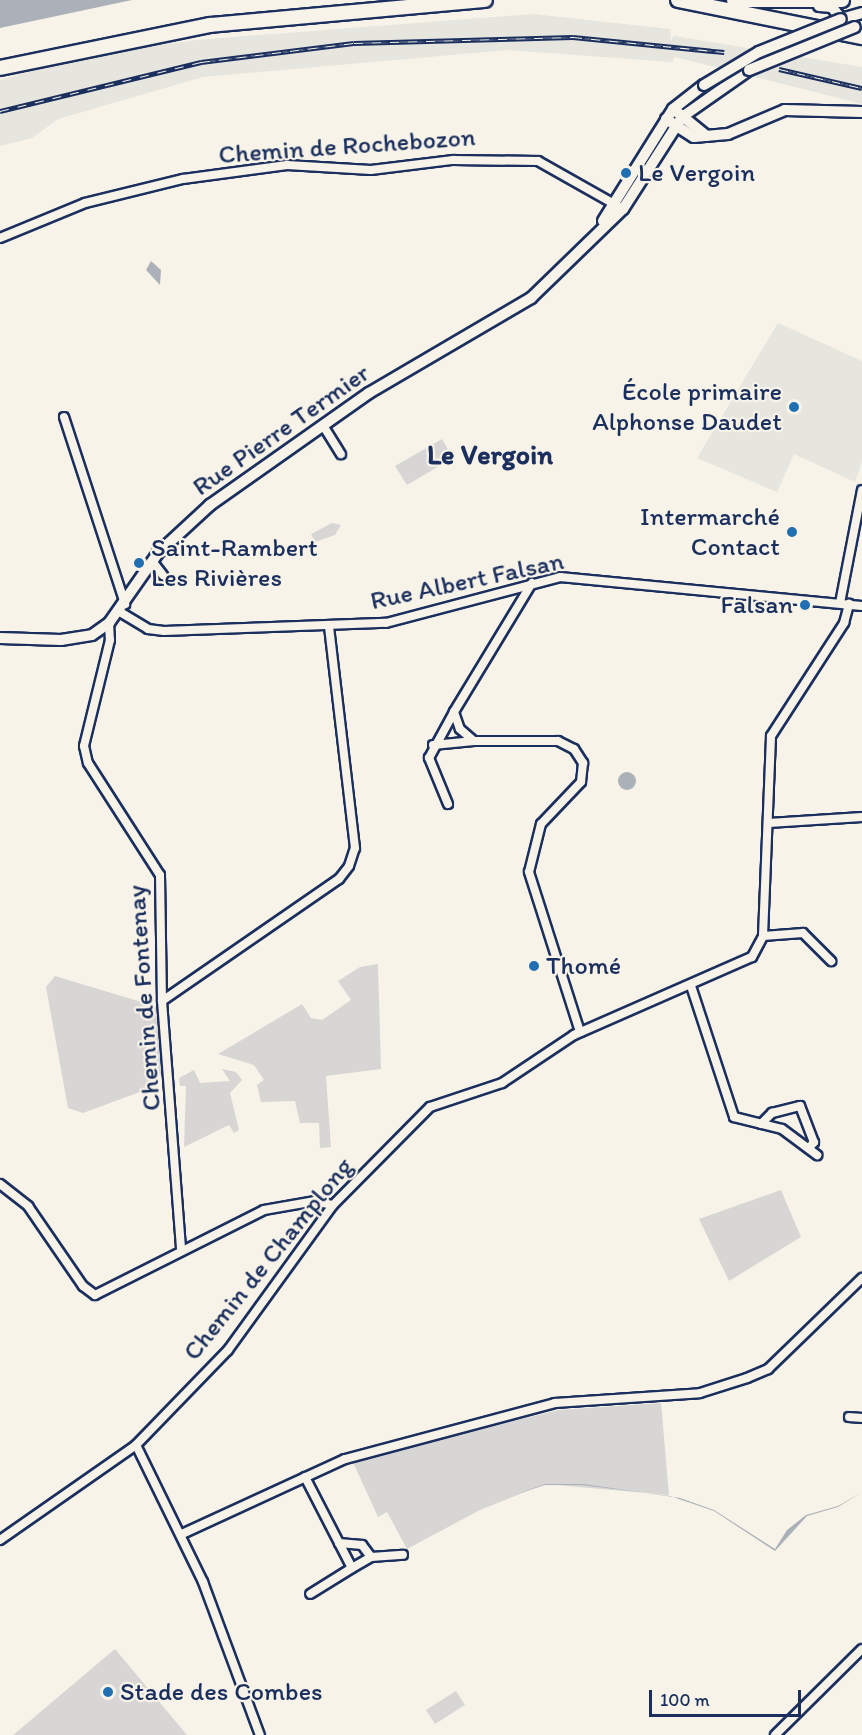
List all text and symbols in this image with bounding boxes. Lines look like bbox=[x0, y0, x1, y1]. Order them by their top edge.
street label: Chemin de Rochebozon bbox=[218, 122, 476, 170]
place label: Le Vergoin bbox=[638, 157, 754, 189]
marker: Le Vergoin bbox=[619, 166, 633, 180]
street label: Rue Pierre Termier bbox=[188, 358, 374, 502]
place label: École primaire Alphonse Daudet bbox=[592, 376, 782, 437]
marker: École primaire Alphonse Daudet bbox=[787, 400, 801, 414]
district label: Le Vergoin bbox=[427, 437, 553, 471]
place label: Intermarché Contact bbox=[640, 501, 780, 562]
marker: Intermarché Contact bbox=[785, 525, 799, 539]
place label: Saint-Rambert Les Rivières bbox=[151, 532, 318, 594]
street label: Rue Albert Falsan bbox=[368, 545, 566, 617]
marker: Saint-Rambert Les Rivières bbox=[132, 556, 146, 570]
place label: Falsan bbox=[721, 589, 793, 621]
marker: Falsan bbox=[798, 598, 812, 612]
street label: Chemin de Fontenay bbox=[121, 884, 167, 1112]
place label: Thomé bbox=[546, 950, 621, 982]
marker: Thomé bbox=[527, 959, 541, 973]
street label: Chemin de Champlong bbox=[177, 1152, 359, 1366]
place label: Stade des Combes bbox=[120, 1676, 324, 1708]
scale bar bbox=[652, 1678, 804, 1716]
marker: Stade des Combes bbox=[101, 1685, 115, 1699]
text: 100 m bbox=[660, 1689, 710, 1711]

